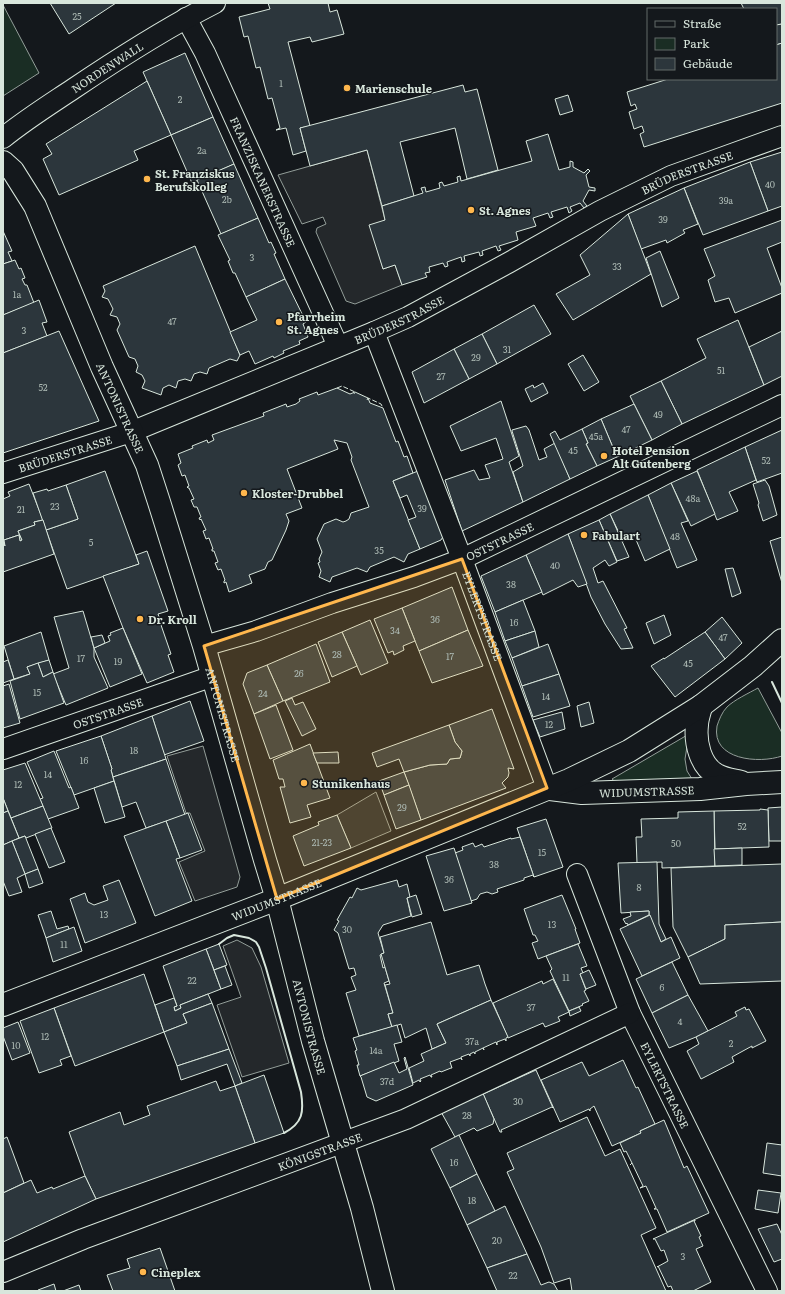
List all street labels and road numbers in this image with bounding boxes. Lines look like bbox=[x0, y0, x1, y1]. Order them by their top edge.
street label: NORDENWALL bbox=[68, 38, 146, 96]
street label: FRANZISKANERSTRASSE bbox=[227, 114, 300, 249]
street label: BRÜDERSTRASSE bbox=[638, 146, 735, 198]
street label: BRÜDERSTRASSE bbox=[352, 291, 447, 347]
street label: ANTONISTRASSE bbox=[93, 360, 148, 456]
street label: BRÜDERSTRASSE bbox=[16, 431, 114, 476]
street label: OSTSTRASSE bbox=[463, 518, 536, 564]
street label: EYLERTSTRASSE bbox=[459, 569, 507, 663]
street label: ANTONISTRASSE bbox=[202, 665, 245, 764]
street label: OSTSTRASSE bbox=[71, 693, 145, 732]
street label: WIDUMSTRASSE bbox=[599, 781, 695, 800]
street label: WIDUMSTRASSE bbox=[229, 874, 324, 924]
street label: ANTONISTRASSE bbox=[290, 977, 330, 1076]
street label: EYLERTSTRASSE bbox=[637, 1039, 694, 1131]
street label: KÖNIGSTRASSE bbox=[275, 1128, 364, 1174]

